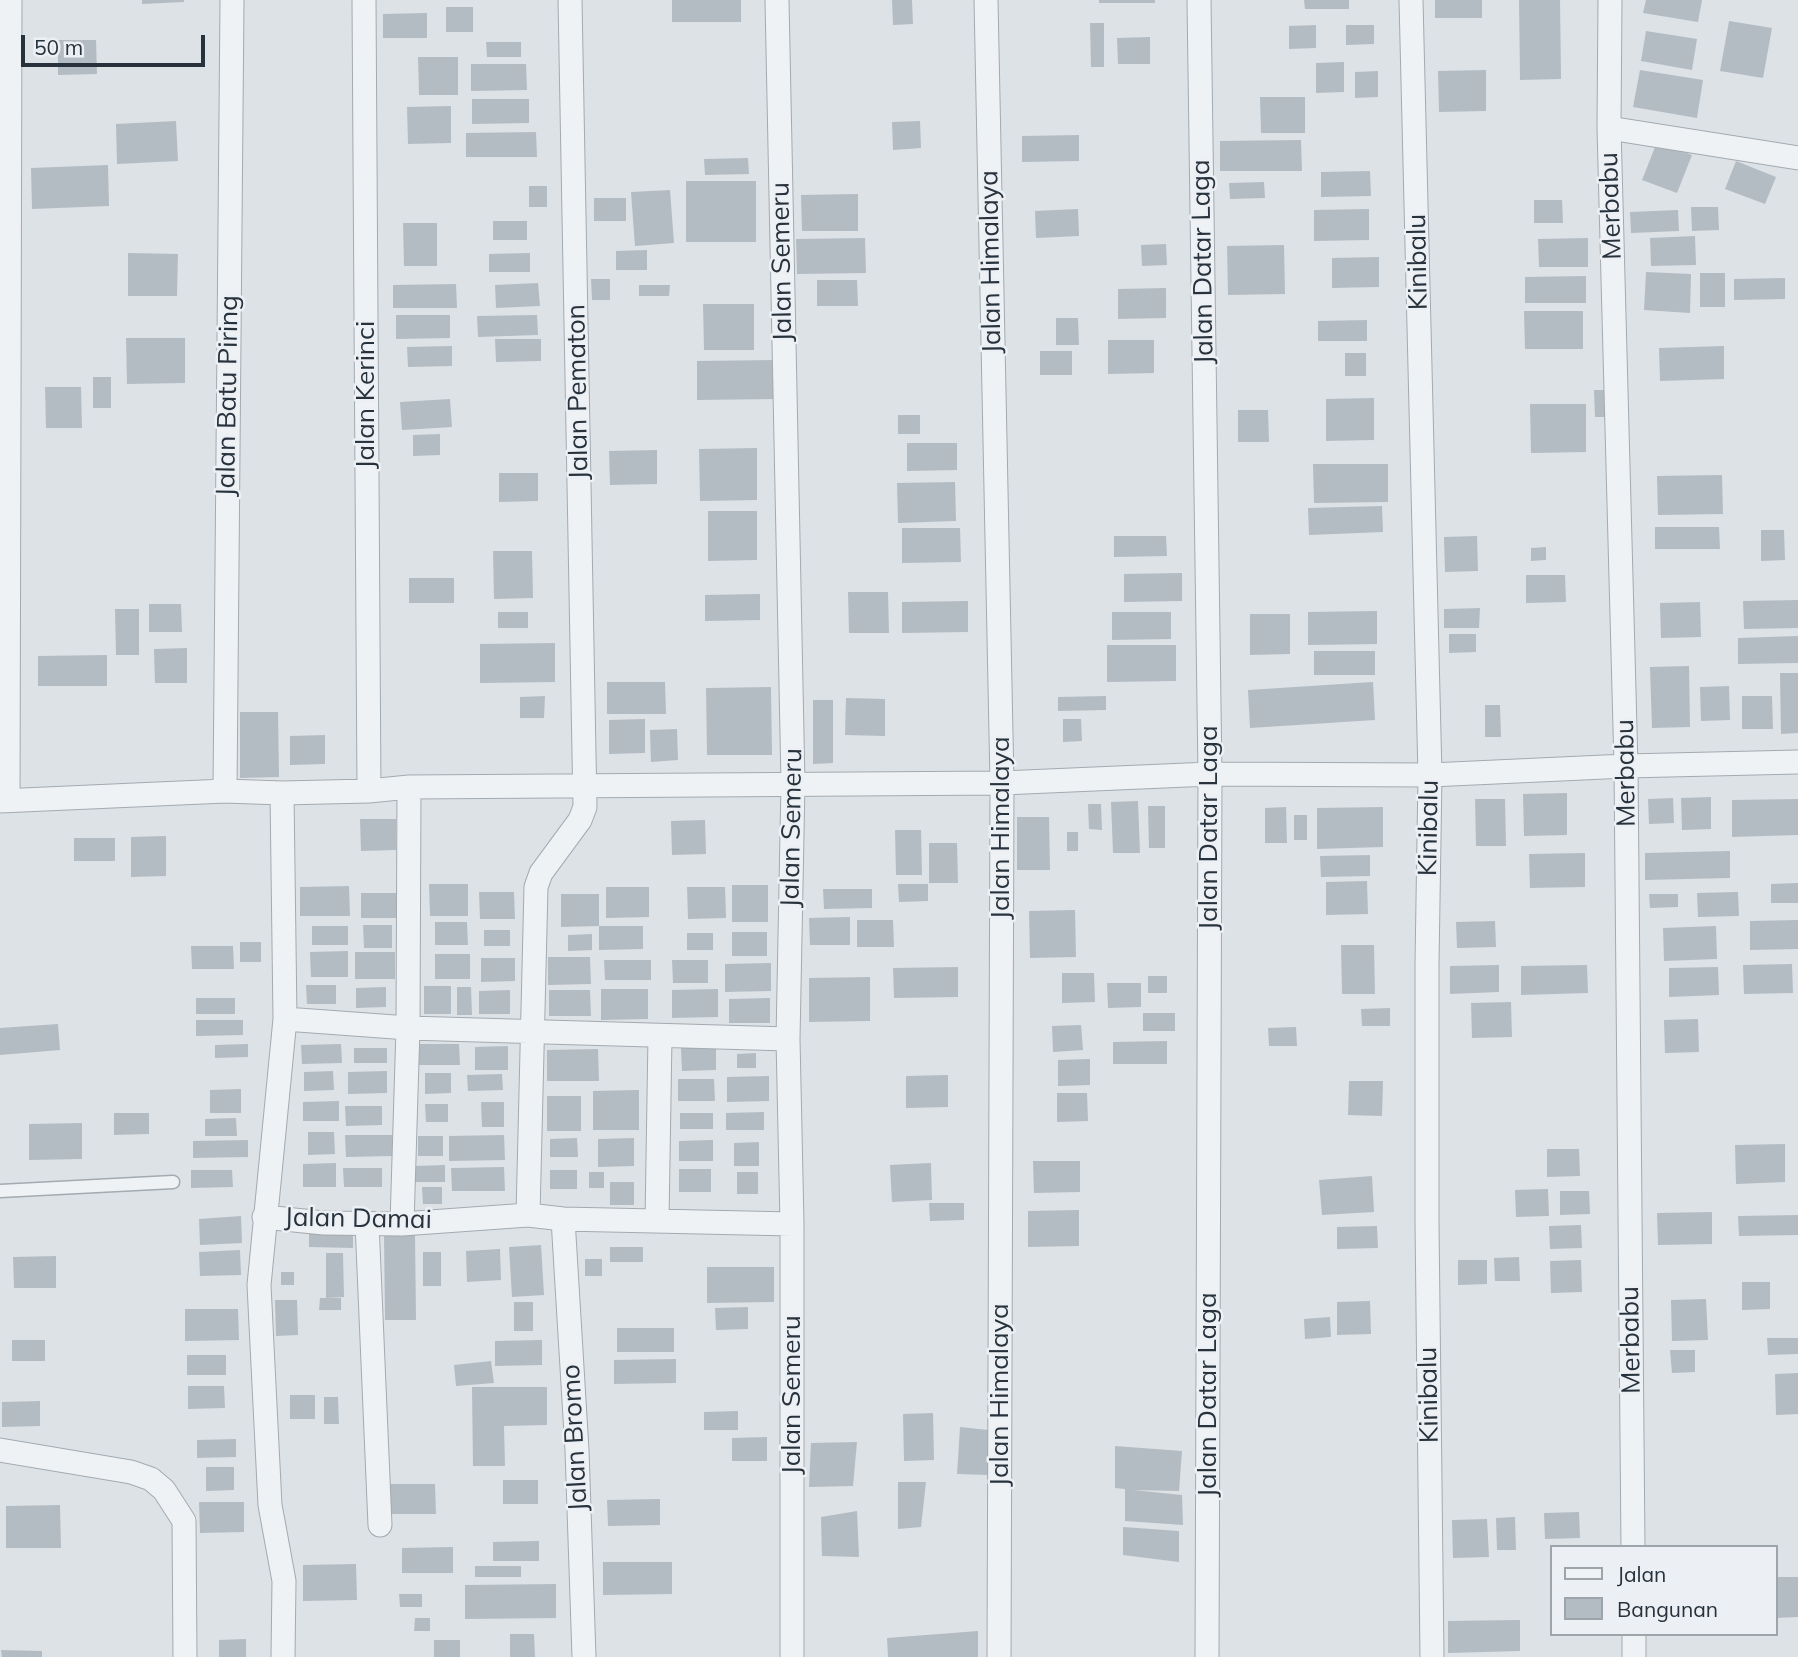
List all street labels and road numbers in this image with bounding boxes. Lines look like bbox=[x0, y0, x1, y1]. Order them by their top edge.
street label: Merbabu bbox=[1594, 152, 1628, 260]
street label: Jalan Datar Laga bbox=[1186, 159, 1220, 365]
street label: Jalan Himalaya bbox=[974, 170, 1008, 354]
street label: Jalan Semeru bbox=[765, 182, 799, 342]
street label: Kinibalu bbox=[1402, 213, 1434, 311]
street label: Jalan Batu Piring bbox=[211, 295, 245, 497]
street label: Jalan Pematon bbox=[561, 304, 595, 480]
street label: Jalan Kerinci bbox=[350, 321, 382, 469]
street label: Merbabu bbox=[1609, 719, 1643, 827]
street label: Jalan Datar Laga bbox=[1193, 726, 1225, 930]
street label: Jalan Himalaya bbox=[985, 736, 1017, 920]
street label: Jalan Semeru bbox=[775, 748, 809, 908]
street label: Kinibalu bbox=[1413, 779, 1445, 877]
street label: Jalan Damai bbox=[284, 1202, 432, 1236]
street label: Merbabu bbox=[1614, 1286, 1648, 1394]
street label: Jalan Datar Laga bbox=[1192, 1293, 1224, 1497]
street label: Jalan Himalaya bbox=[984, 1303, 1016, 1487]
street label: Jalan Semeru bbox=[776, 1315, 808, 1475]
street label: Kinibalu bbox=[1413, 1346, 1445, 1444]
street label: Jalan Bromo bbox=[556, 1364, 594, 1512]

